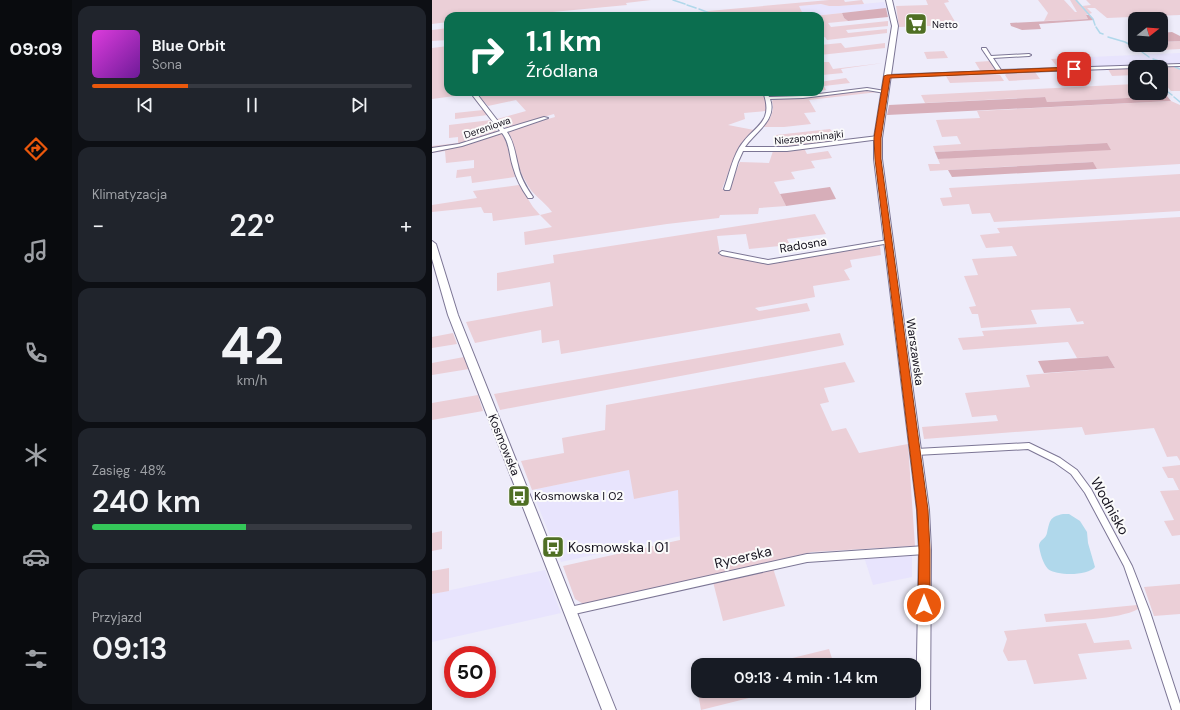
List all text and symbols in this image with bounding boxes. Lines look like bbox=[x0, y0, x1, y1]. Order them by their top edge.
supermarket icon: Netto bbox=[903, 11, 929, 37]
north arrow bbox=[1128, 12, 1168, 52]
map controls bbox=[1128, 12, 1168, 100]
place label: Netto bbox=[932, 18, 958, 31]
text: 1.1 km bbox=[526, 23, 602, 60]
icon: right bbox=[460, 28, 512, 80]
text: Blue Orbit bbox=[152, 36, 226, 56]
text: 09:09 bbox=[10, 37, 62, 61]
pin bbox=[1057, 52, 1091, 86]
text: Sona bbox=[152, 56, 182, 73]
icon: arrive bbox=[1063, 58, 1085, 80]
text: Źródlana bbox=[526, 59, 598, 83]
button: search bbox=[1128, 60, 1168, 100]
icon: previous bbox=[134, 94, 156, 116]
icon: pause bbox=[241, 94, 263, 116]
icon: next bbox=[348, 94, 370, 116]
street label: Dereniowa bbox=[462, 113, 512, 142]
street label: Niezapominajki bbox=[774, 127, 844, 148]
icon: directions bbox=[22, 135, 50, 163]
text: Klimatyzacja bbox=[92, 186, 167, 203]
text: 22° bbox=[229, 206, 275, 245]
text: − bbox=[92, 211, 104, 240]
text: + bbox=[400, 211, 412, 240]
street label: Radosna bbox=[778, 233, 828, 257]
icon: music bbox=[22, 237, 50, 265]
text: 42 bbox=[220, 312, 284, 380]
street label: Warszawska bbox=[902, 317, 928, 387]
icon: phone bbox=[22, 339, 50, 367]
text: km/h bbox=[237, 372, 267, 389]
street label: Kosmowska bbox=[484, 412, 524, 478]
icon: climate bbox=[22, 441, 50, 469]
text: Zasięg · 48% bbox=[92, 462, 166, 479]
street label: Wodnisko bbox=[1087, 474, 1133, 538]
text: 240 km bbox=[92, 482, 201, 521]
bus stop icon: Kosmowska I 02 bbox=[506, 483, 532, 509]
place label: Kosmowska I 02 bbox=[534, 488, 623, 504]
bus stop icon: Kosmowska I 01 bbox=[540, 534, 566, 560]
place label: Kosmowska I 01 bbox=[568, 538, 669, 556]
street label: Rycerska bbox=[713, 542, 773, 572]
icon: car bbox=[22, 543, 50, 571]
position arrow bbox=[903, 584, 945, 626]
text: Przyjazd bbox=[92, 609, 142, 626]
text: 09:13 bbox=[92, 629, 168, 668]
icon: filters bbox=[22, 645, 50, 673]
speed limit sign: 50 bbox=[444, 646, 496, 698]
text: 09:13 · 4 min · 1.4 km bbox=[734, 668, 878, 688]

